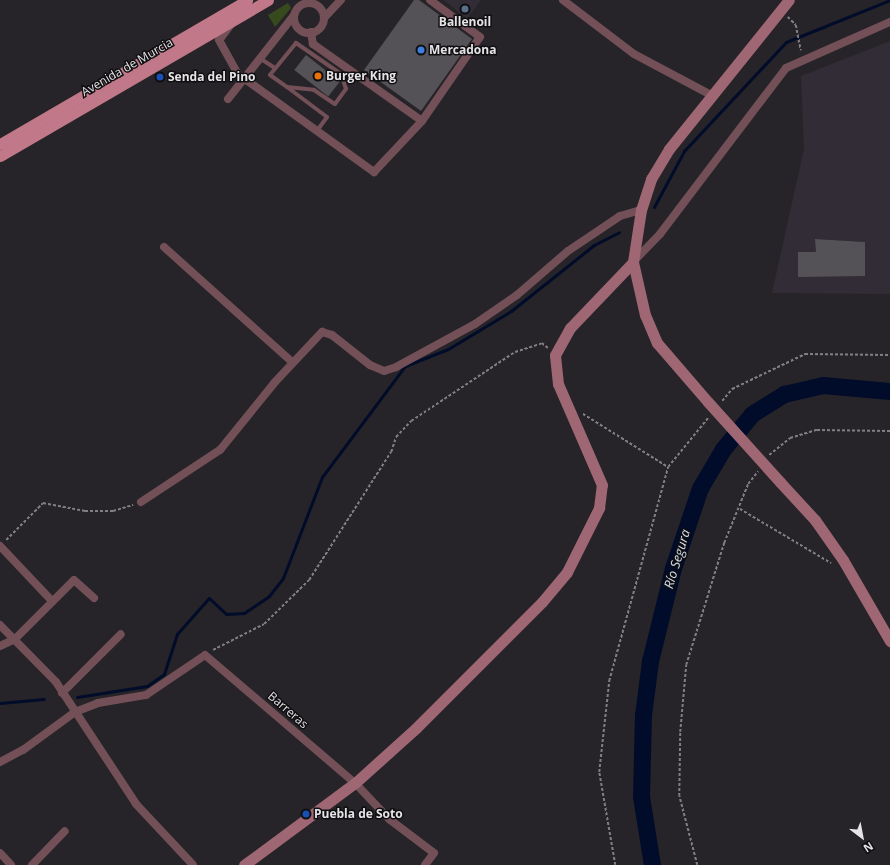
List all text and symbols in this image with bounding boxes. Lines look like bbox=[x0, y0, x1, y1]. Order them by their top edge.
marker: Ballenoil bbox=[460, 4, 470, 14]
place label: Ballenoil bbox=[439, 15, 491, 29]
street label: Avenida de Murcia bbox=[79, 35, 175, 99]
place label: Mercadona bbox=[429, 43, 496, 57]
marker: Mercadona bbox=[416, 45, 426, 55]
place label: Burger King bbox=[326, 69, 396, 83]
place label: Senda del Pino bbox=[168, 70, 256, 84]
marker: Burger King bbox=[313, 71, 323, 81]
marker: Senda del Pino bbox=[155, 72, 165, 82]
water label: Río Segura bbox=[661, 527, 693, 591]
street label: Barreras bbox=[265, 689, 311, 731]
place label: Puebla de Soto bbox=[314, 807, 403, 821]
marker: Puebla de Soto bbox=[301, 809, 311, 819]
north arrow bbox=[842, 817, 882, 857]
text: N bbox=[861, 839, 876, 856]

